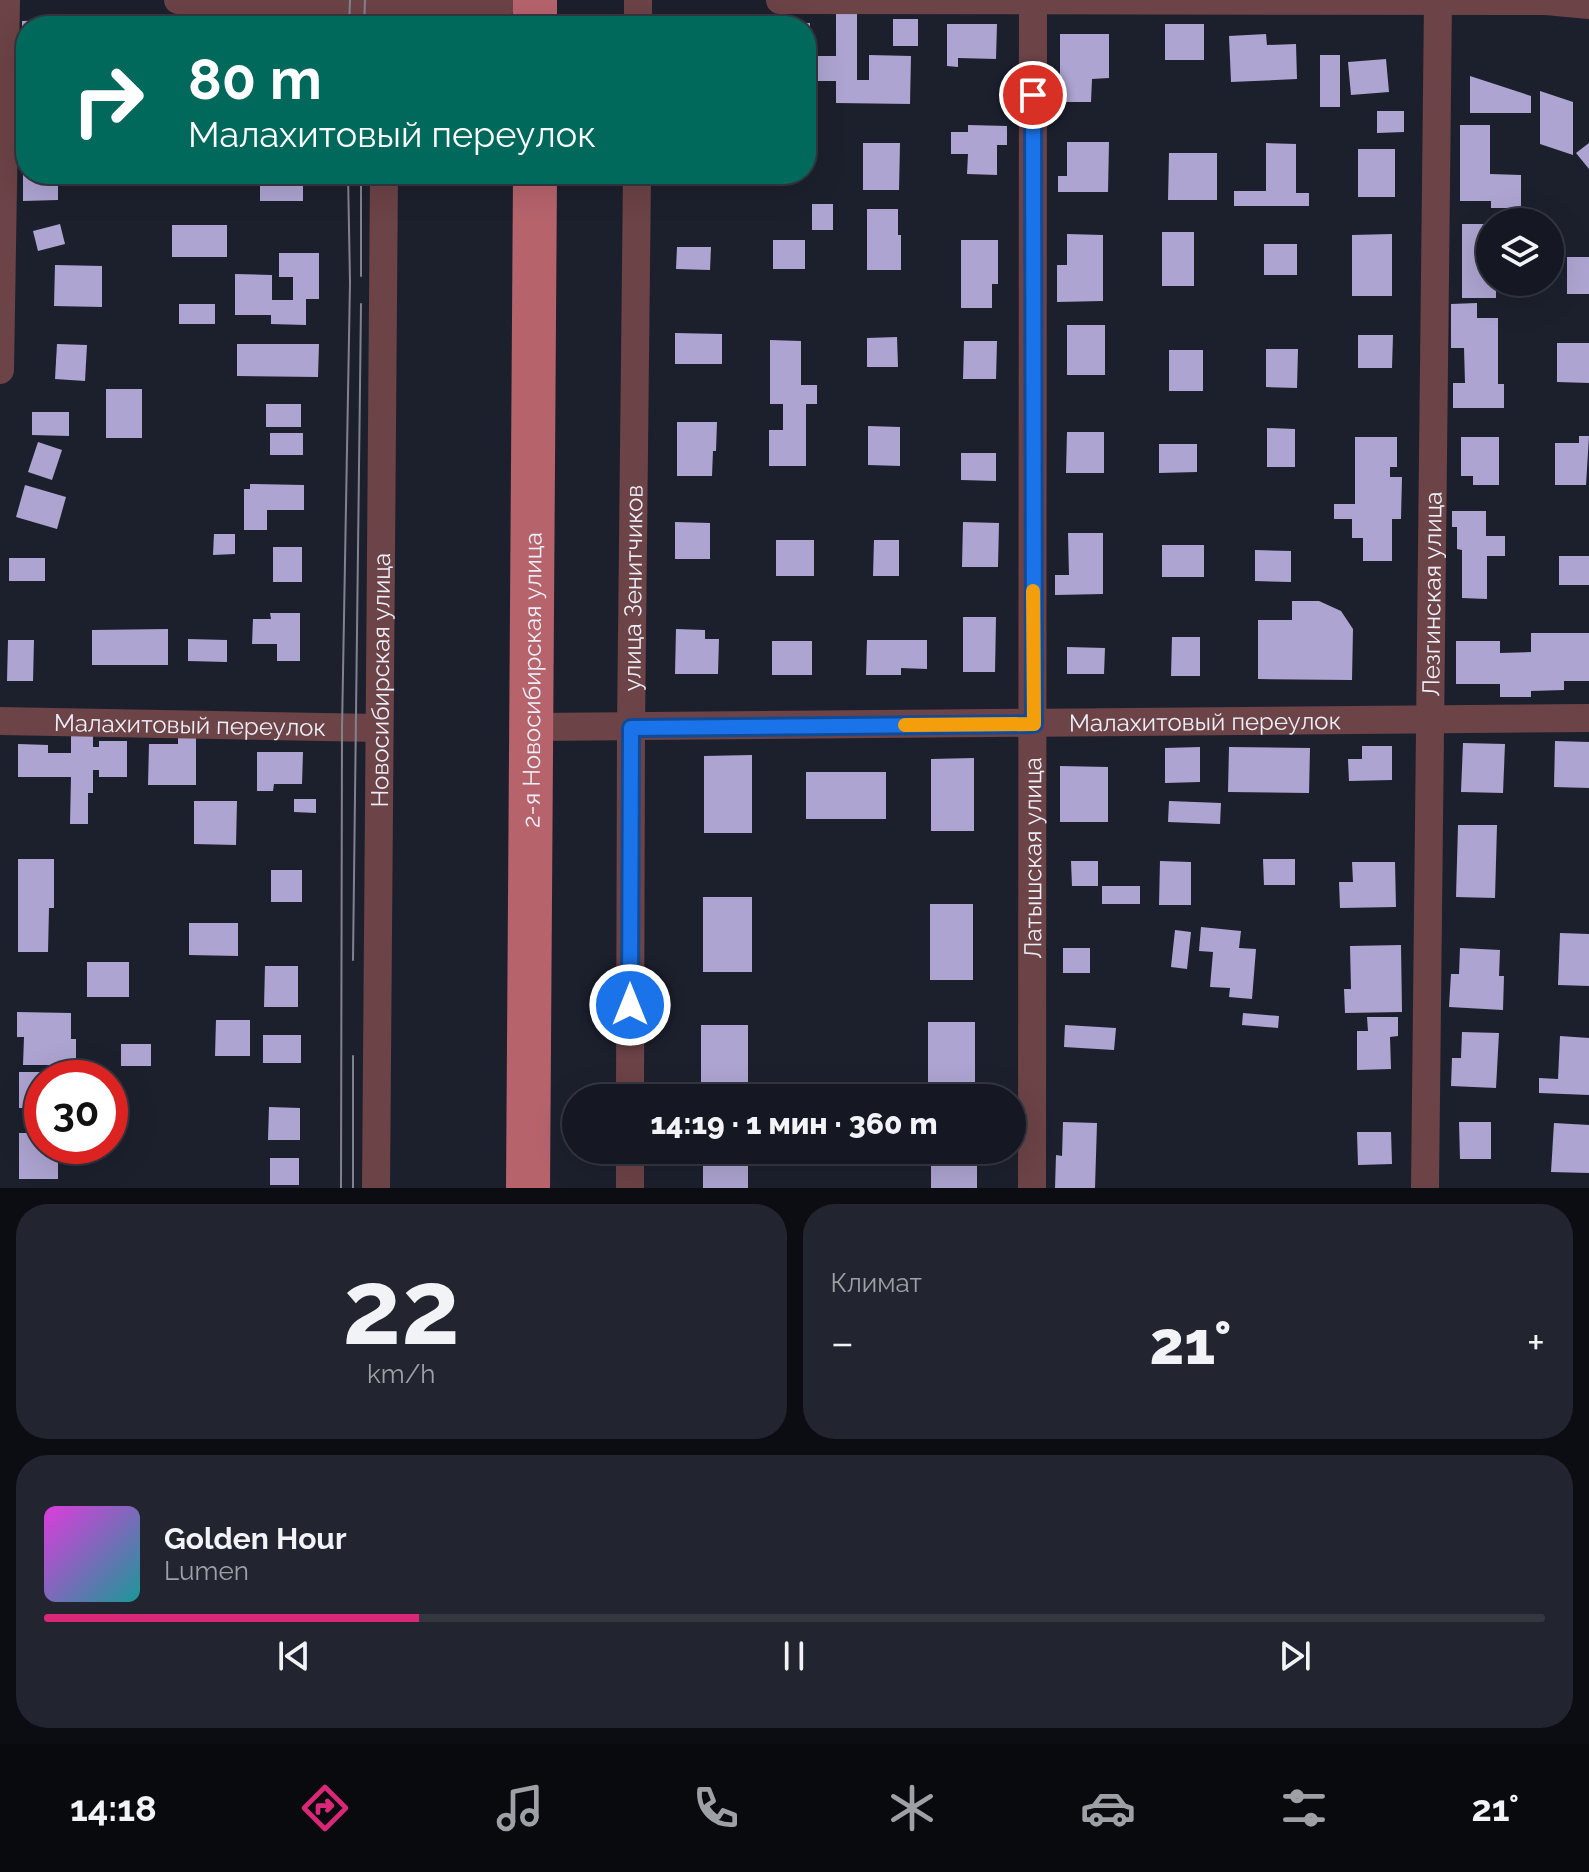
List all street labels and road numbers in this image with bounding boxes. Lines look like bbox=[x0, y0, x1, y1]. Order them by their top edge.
street label: улица Зенитчиков bbox=[617, 485, 648, 691]
street label: Лезгинская улица bbox=[1416, 491, 1447, 697]
street label: 2-я Новосибирская улица bbox=[516, 532, 547, 828]
street label: Новосибирская улица bbox=[365, 553, 396, 807]
street label: Малахитовый переулок bbox=[1069, 706, 1341, 737]
street label: Малахитовый переулок bbox=[54, 708, 326, 742]
street label: Латышская улица bbox=[1018, 757, 1047, 959]

